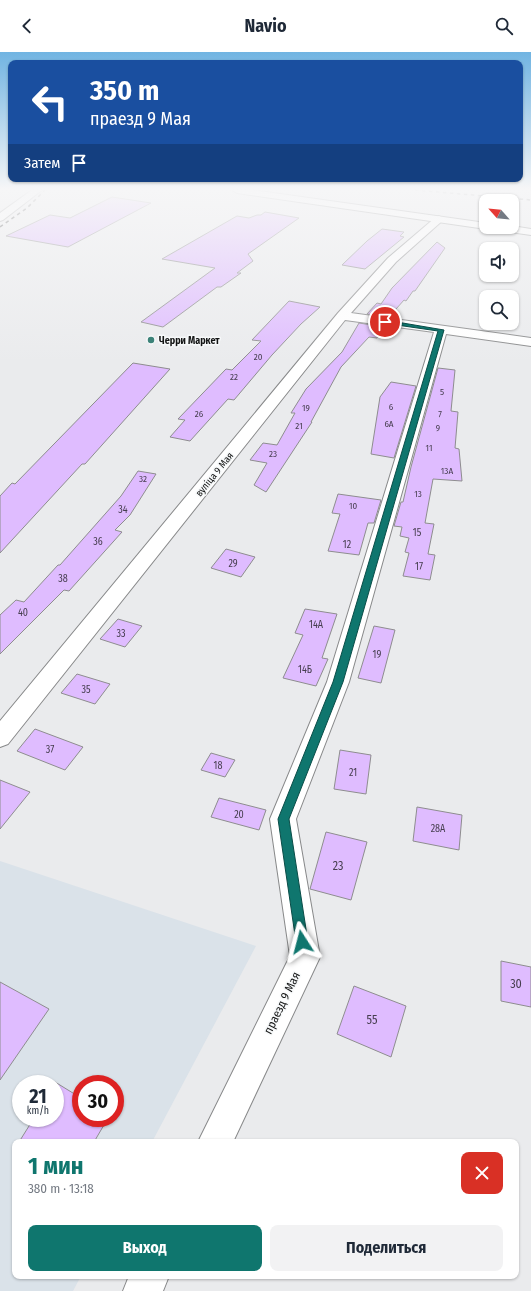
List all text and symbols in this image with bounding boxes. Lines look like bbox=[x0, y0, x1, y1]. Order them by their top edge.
icon: back bbox=[16, 15, 38, 37]
text: Navio bbox=[244, 15, 287, 37]
icon: search bbox=[493, 15, 515, 37]
text: 350 m bbox=[90, 74, 159, 107]
icon: left bbox=[24, 76, 76, 128]
text: праезд 9 Мая bbox=[90, 108, 191, 130]
icon: arrive bbox=[68, 152, 90, 174]
text: Затем bbox=[24, 154, 60, 172]
north arrow bbox=[479, 194, 519, 234]
map controls bbox=[479, 194, 519, 330]
button: sound bbox=[479, 242, 519, 282]
button: search bbox=[479, 290, 519, 330]
pin bbox=[368, 305, 402, 339]
icon: arrive bbox=[374, 311, 396, 333]
marker: Черри Маркет bbox=[146, 335, 156, 345]
place label: Черри Маркет bbox=[159, 335, 220, 347]
house number: 20 bbox=[254, 352, 263, 362]
house number: 22 bbox=[230, 372, 238, 382]
house number: 5 bbox=[440, 387, 444, 397]
house number: 6 bbox=[389, 402, 394, 412]
house number: 19 bbox=[302, 403, 310, 413]
house number: 26 bbox=[195, 409, 204, 419]
house number: 7 bbox=[438, 409, 442, 419]
house number: 6А bbox=[384, 419, 394, 429]
house number: 21 bbox=[295, 421, 303, 431]
house number: 9 bbox=[436, 423, 440, 433]
house number: 11 bbox=[426, 443, 432, 453]
street label: вуліца 9 Мая bbox=[192, 449, 236, 499]
house number: 23 bbox=[269, 449, 277, 459]
house number: 13А bbox=[441, 466, 453, 476]
house number: 32 bbox=[139, 474, 147, 484]
house number: 13 bbox=[414, 489, 422, 499]
house number: 10 bbox=[349, 501, 357, 511]
house number: 34 bbox=[118, 504, 128, 516]
house number: 15 bbox=[413, 527, 422, 539]
house number: 36 bbox=[93, 536, 103, 548]
house number: 12 bbox=[343, 539, 352, 551]
house number: 29 bbox=[228, 558, 238, 570]
house number: 17 bbox=[415, 561, 423, 573]
house number: 38 bbox=[58, 573, 68, 585]
house number: 40 bbox=[18, 607, 28, 619]
house number: 14А bbox=[309, 619, 324, 631]
house number: 33 bbox=[116, 628, 126, 640]
house number: 19 bbox=[373, 649, 382, 661]
house number: 14Б bbox=[298, 664, 312, 676]
house number: 35 bbox=[81, 684, 91, 696]
house number: 37 bbox=[46, 744, 54, 756]
house number: 18 bbox=[214, 760, 222, 772]
house number: 21 bbox=[349, 767, 357, 779]
house number: 20 bbox=[234, 809, 244, 821]
house number: 28А bbox=[431, 823, 446, 835]
house number: 23 bbox=[333, 859, 343, 873]
position arrow bbox=[281, 921, 323, 963]
street label: праезд 9 Мая bbox=[261, 970, 303, 1036]
house number: 30 bbox=[510, 977, 522, 991]
house number: 55 bbox=[367, 1013, 378, 1027]
speed limit sign: 30 bbox=[72, 1075, 124, 1127]
text: 21 bbox=[29, 1084, 47, 1108]
text: km/h bbox=[27, 1105, 49, 1117]
text: 1 мин bbox=[28, 1152, 83, 1180]
button: close bbox=[461, 1152, 503, 1194]
text: 380 m · 13:18 bbox=[28, 1181, 94, 1196]
button: Выход bbox=[28, 1225, 262, 1271]
button: Поделиться bbox=[270, 1225, 503, 1271]

